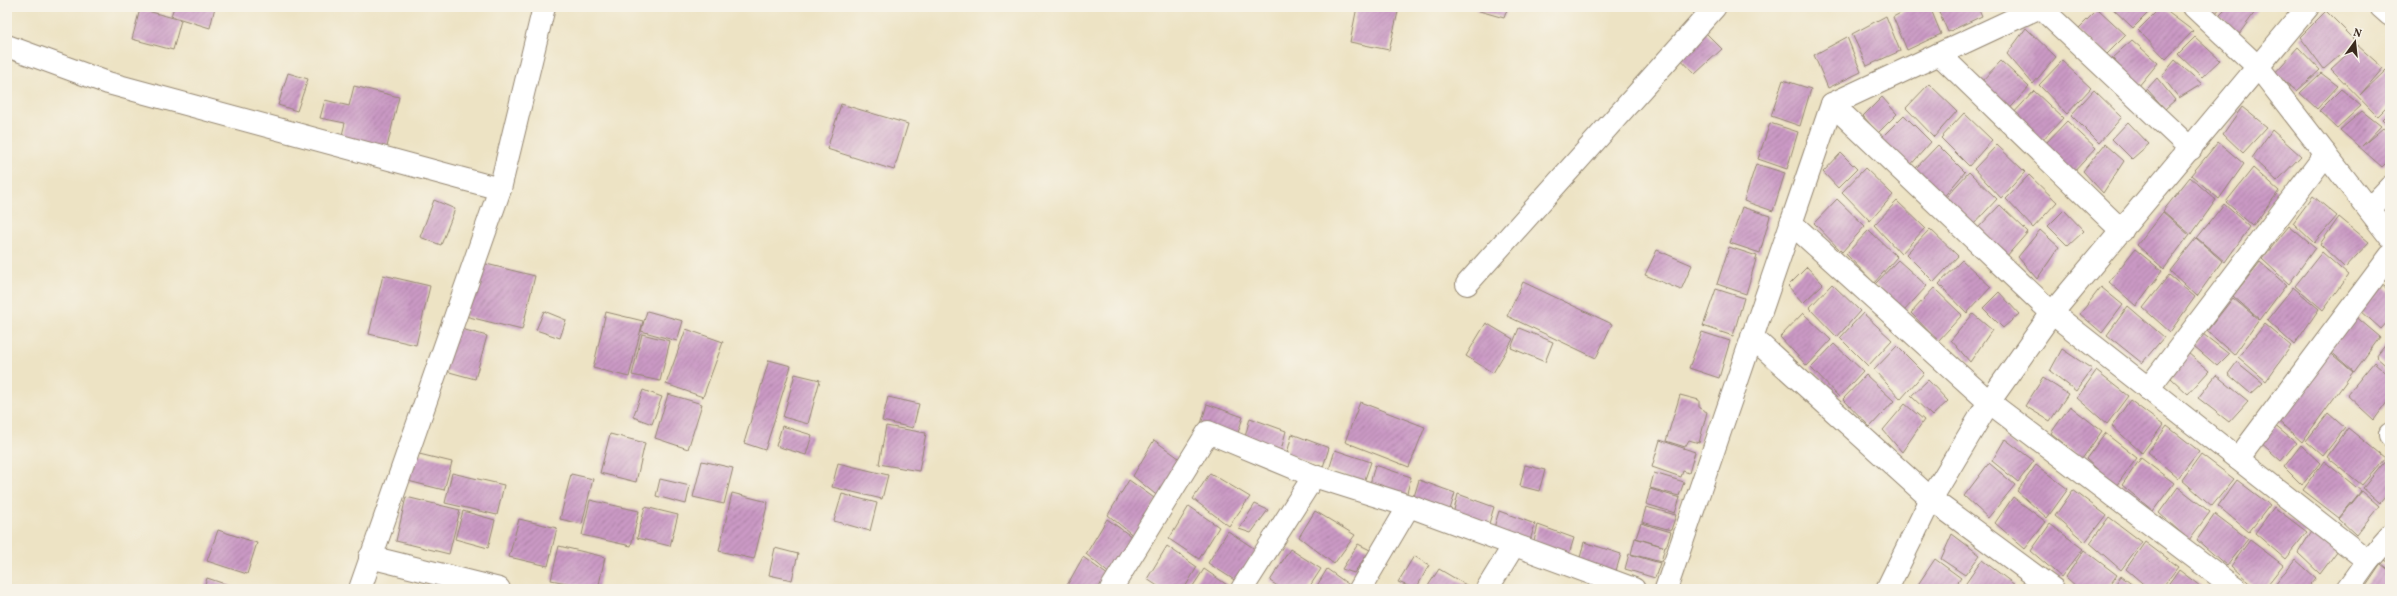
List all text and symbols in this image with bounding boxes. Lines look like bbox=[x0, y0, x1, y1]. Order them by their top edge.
north arrow bbox=[2335, 22, 2375, 62]
text: N bbox=[2351, 26, 2363, 42]

